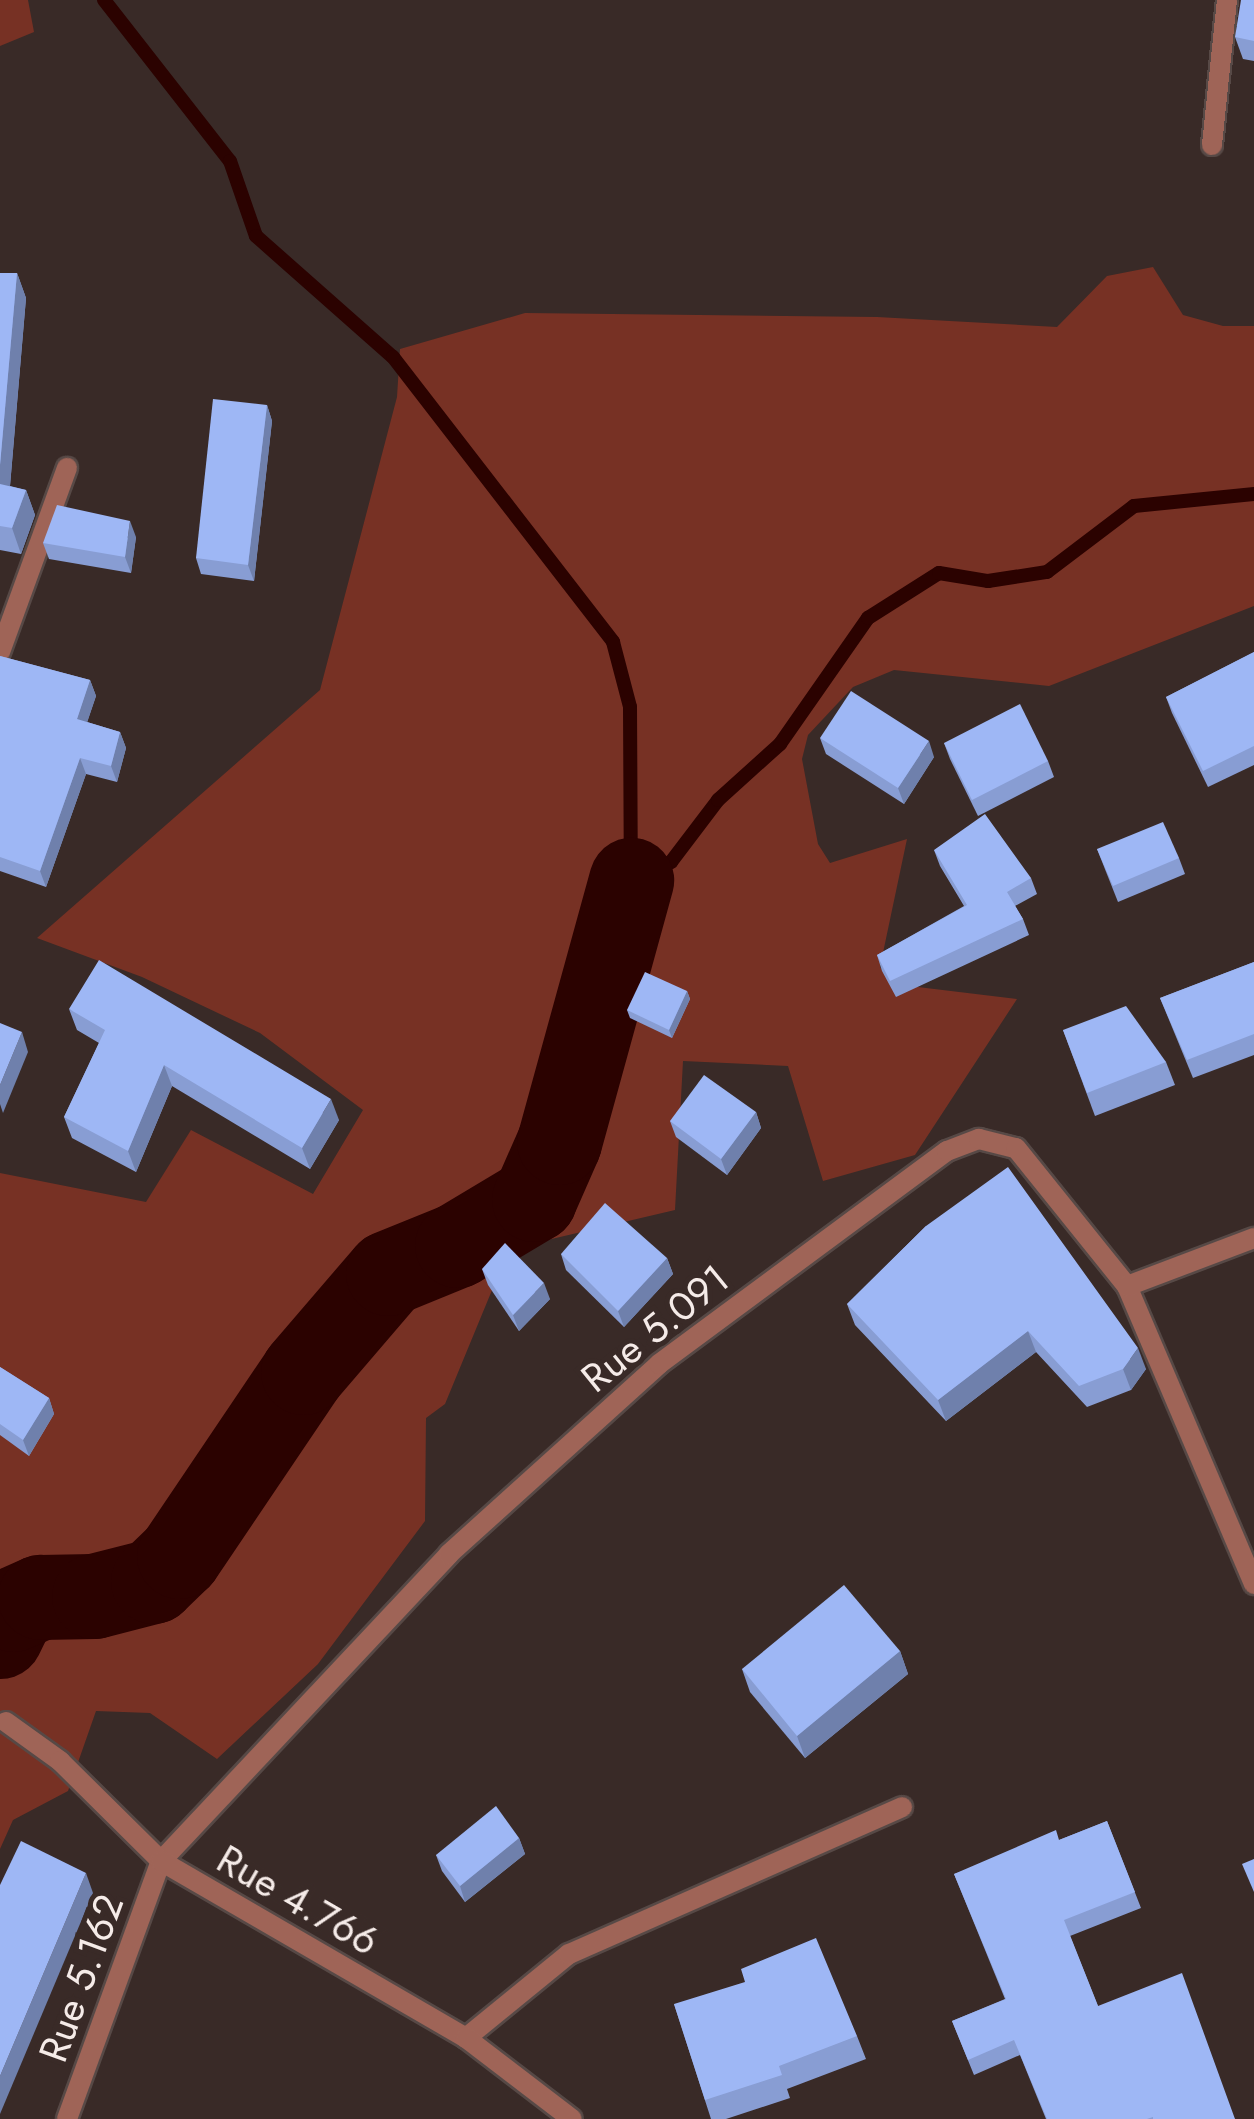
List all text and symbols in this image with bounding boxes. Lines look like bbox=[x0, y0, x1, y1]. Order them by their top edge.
street label: Rue 5.091 bbox=[572, 1254, 738, 1402]
street label: Rue 4.766 bbox=[209, 1835, 387, 1965]
street label: Rue 5.162 bbox=[29, 1888, 133, 2068]

